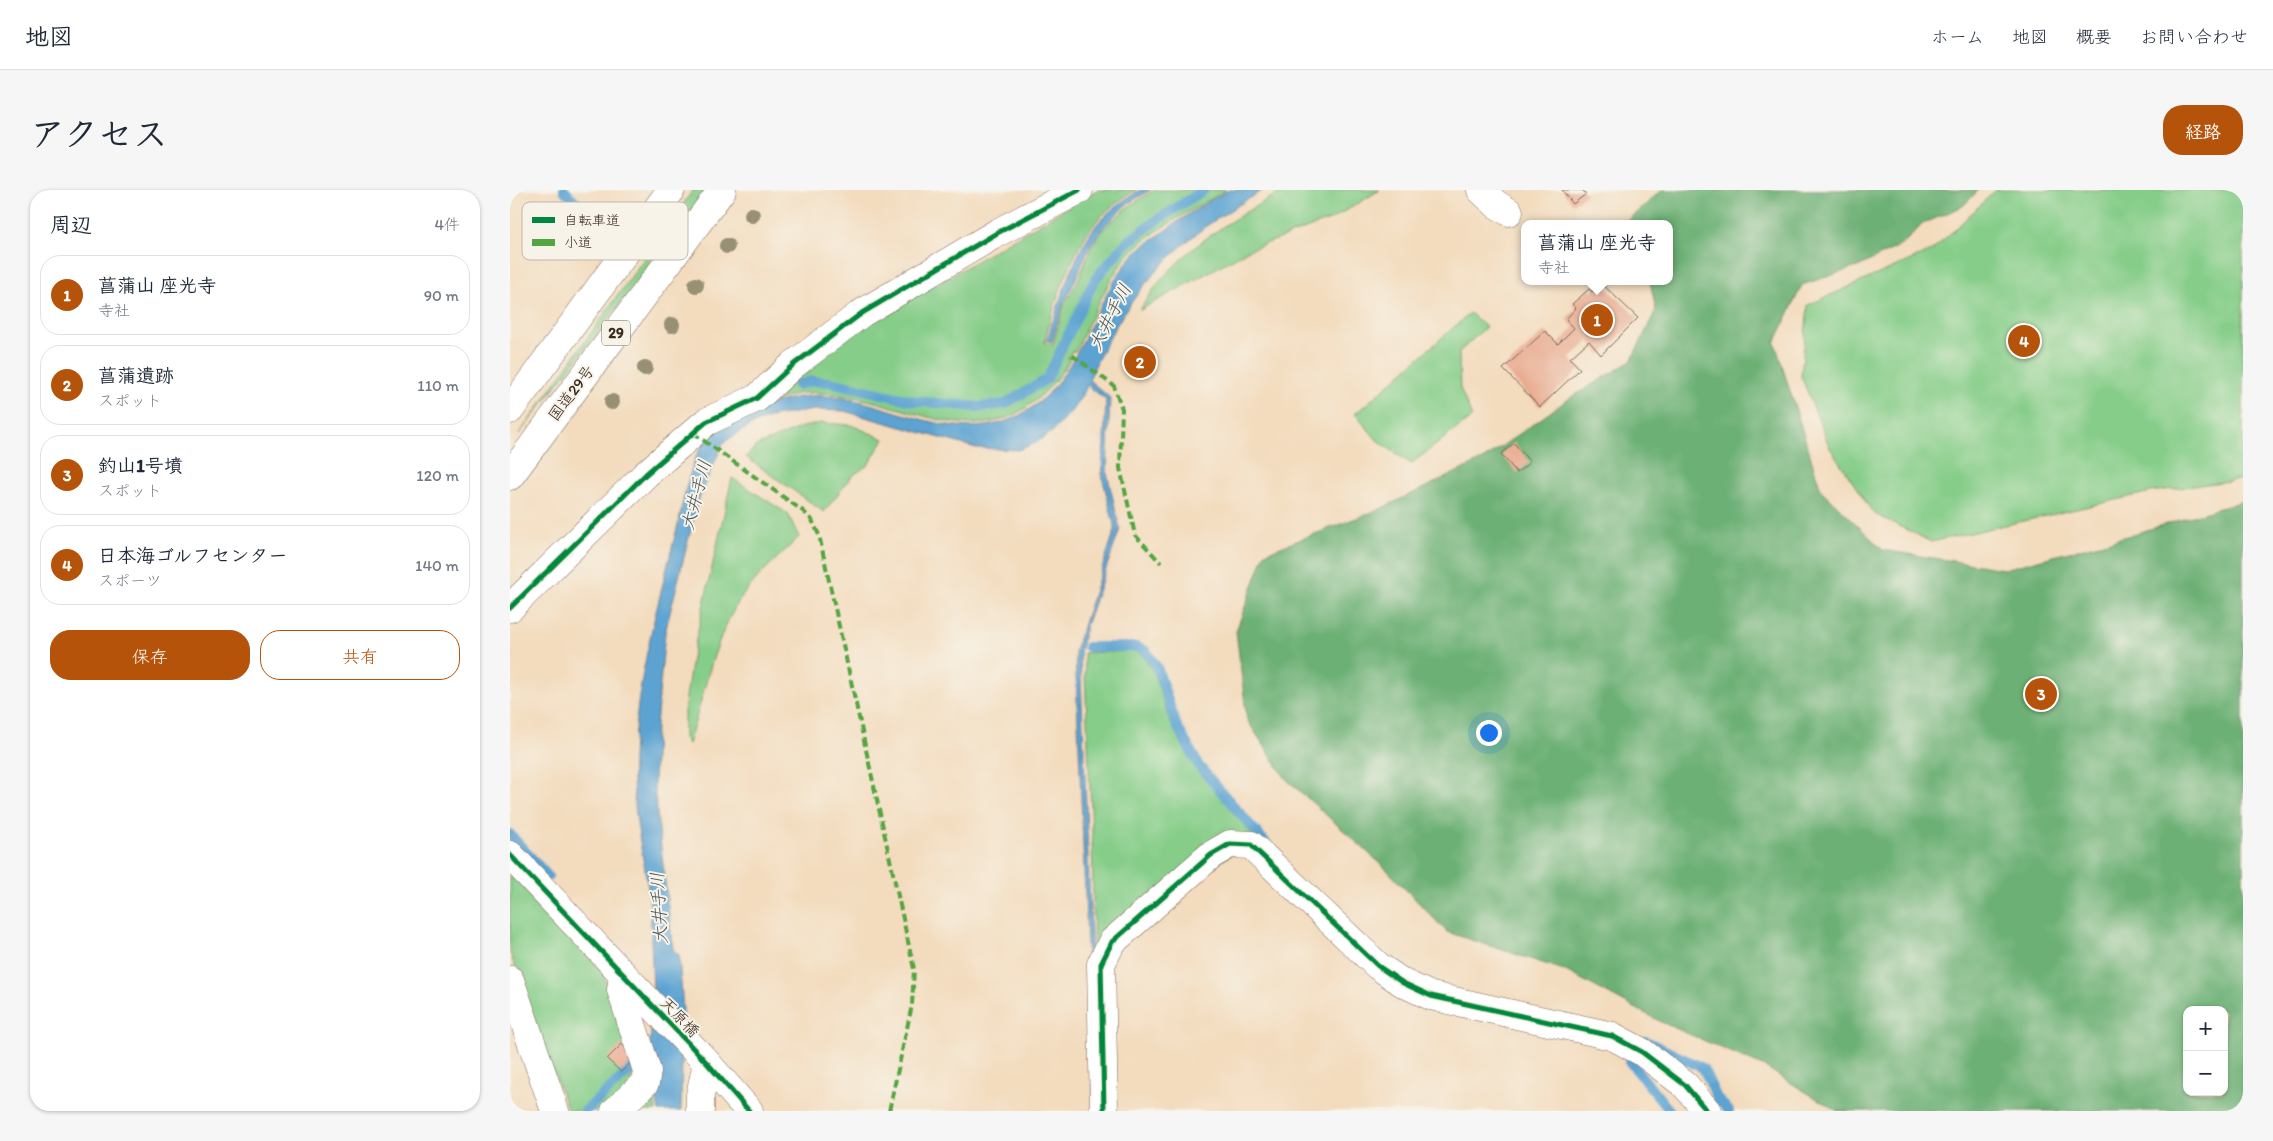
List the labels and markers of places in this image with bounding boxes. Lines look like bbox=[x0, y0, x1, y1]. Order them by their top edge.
pin: 1 bbox=[1581, 301, 1613, 339]
pin: 4 bbox=[2008, 322, 2040, 360]
pin: 2 bbox=[1124, 343, 1156, 381]
pin: 3 bbox=[2025, 675, 2057, 713]

